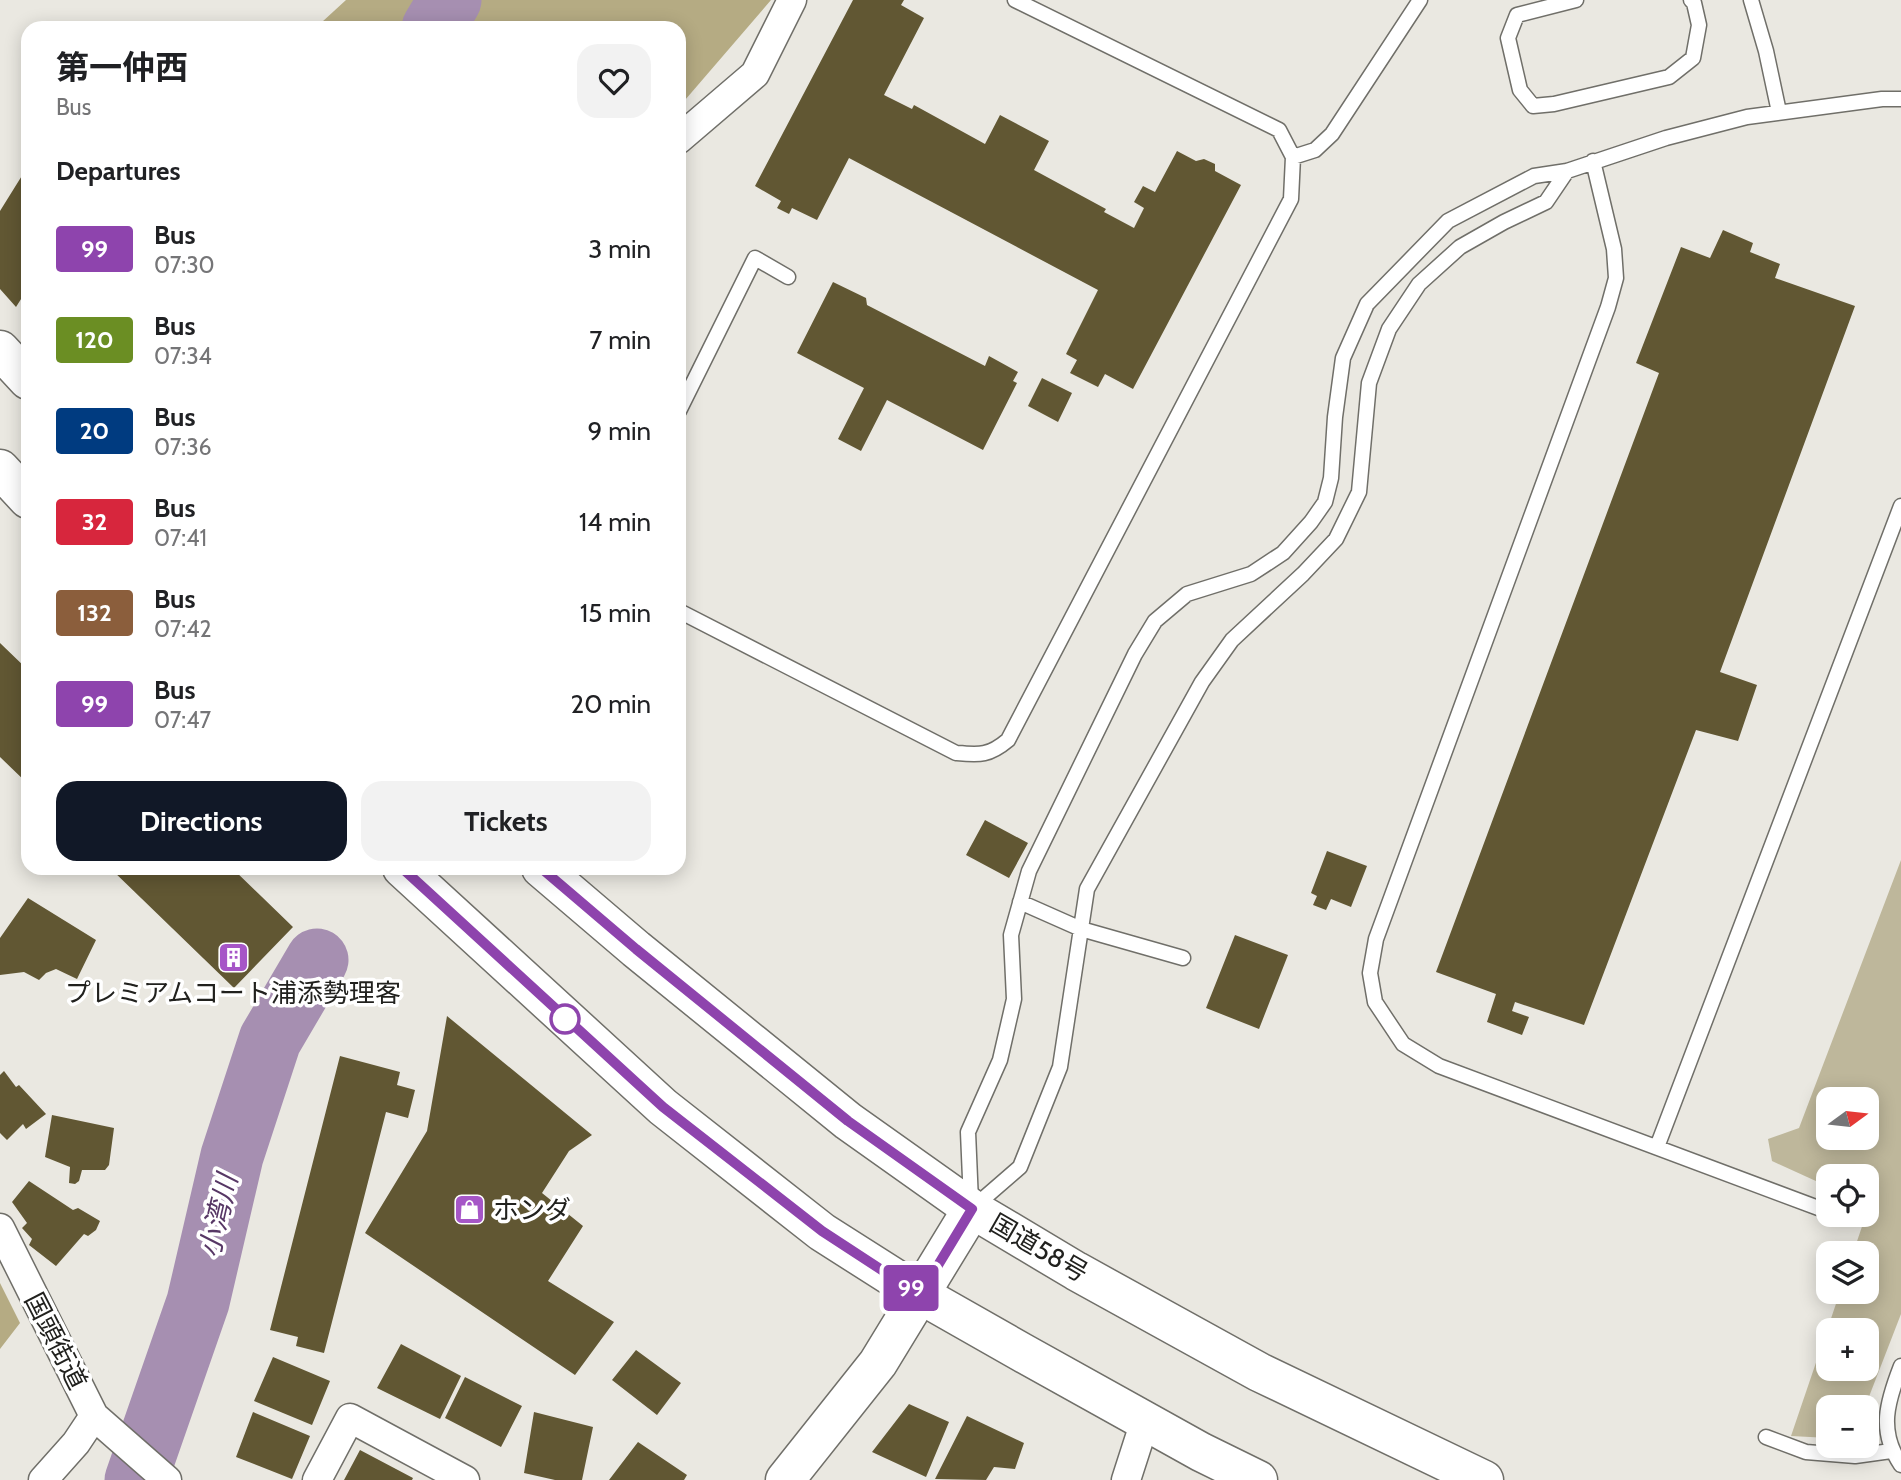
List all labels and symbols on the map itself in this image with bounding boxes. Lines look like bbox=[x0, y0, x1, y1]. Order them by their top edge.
building icon: プレミアムコート浦添勢理客 bbox=[216, 940, 250, 974]
place label: プレミアムコート浦添勢理客 bbox=[65, 977, 401, 1009]
unlabelled marker bbox=[550, 1004, 580, 1034]
north arrow bbox=[1816, 1087, 1880, 1150]
water label: 小湾川 bbox=[192, 1168, 245, 1261]
shop icon: ホンダ bbox=[453, 1193, 487, 1227]
place label: ホンダ bbox=[493, 1194, 571, 1226]
street label: 国道58号 bbox=[984, 1207, 1094, 1289]
line badge: 99 bbox=[880, 1265, 942, 1311]
street label: 国頭街道 bbox=[18, 1287, 94, 1395]

